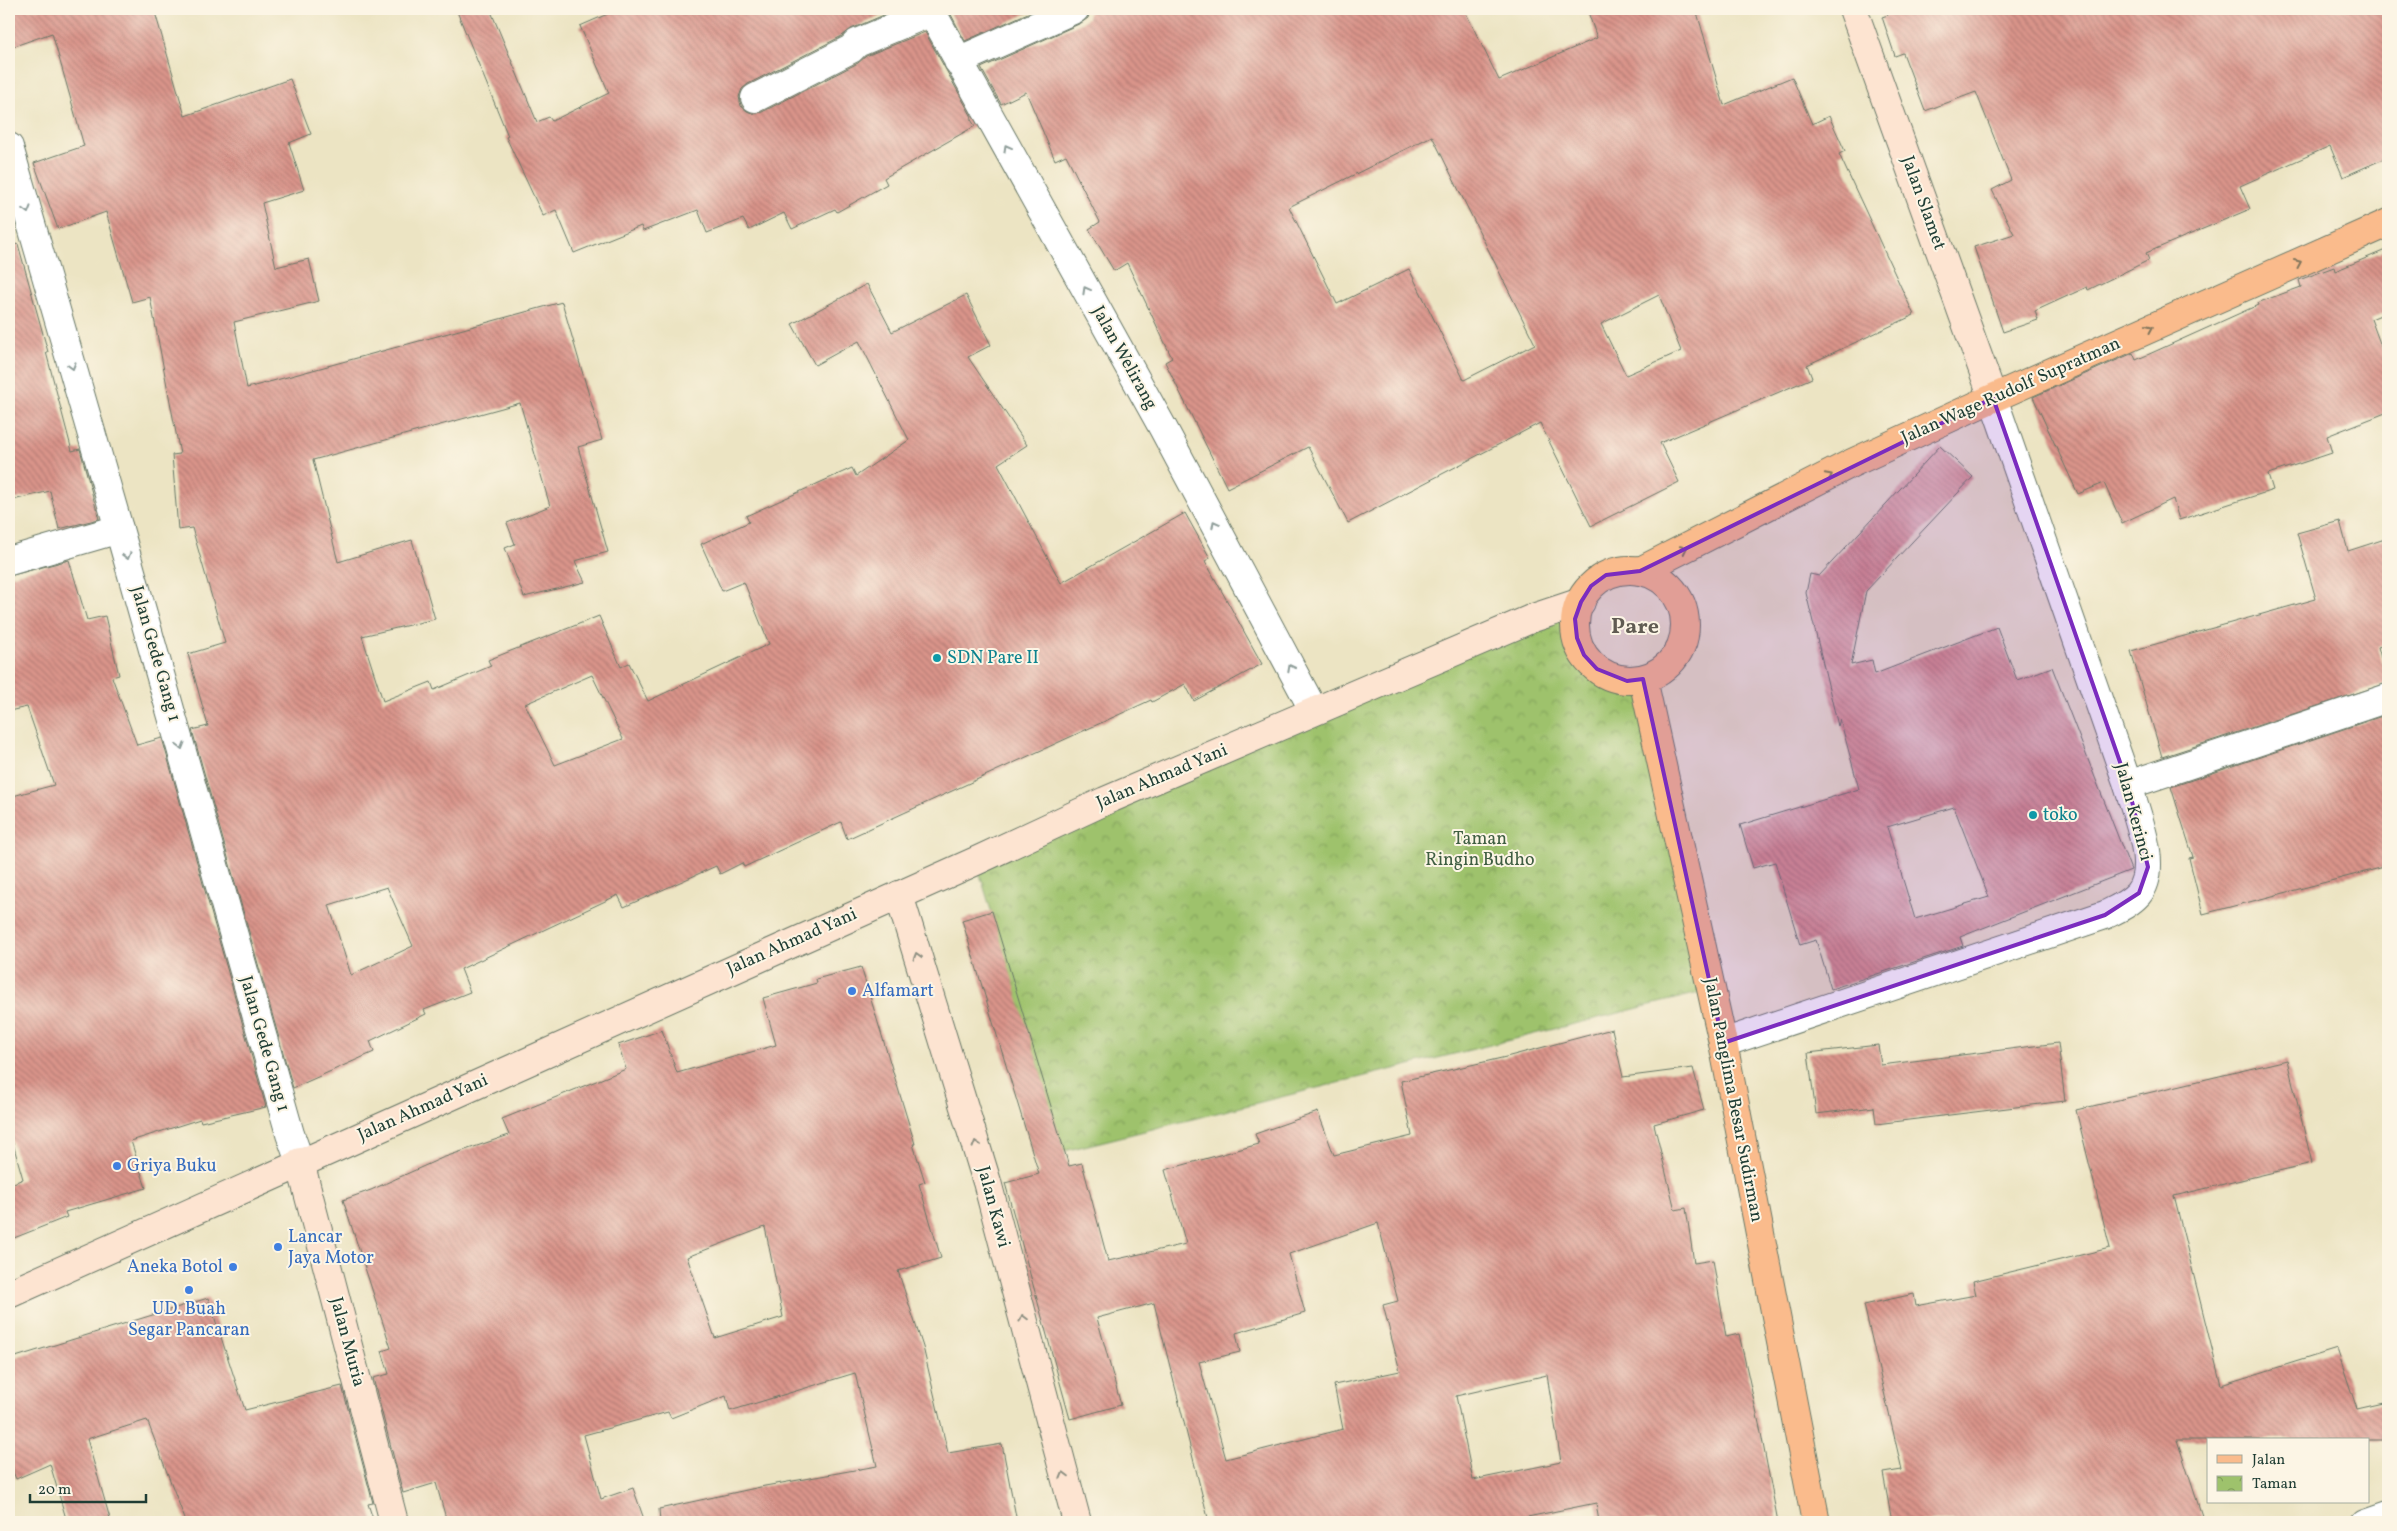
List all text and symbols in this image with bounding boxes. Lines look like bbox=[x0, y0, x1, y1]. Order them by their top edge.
one-way arrow bbox=[1003, 144, 1013, 153]
street label: Jalan Slamet bbox=[1894, 152, 1952, 254]
one-way arrow bbox=[22, 206, 32, 214]
one-way arrow bbox=[2293, 258, 2302, 269]
one-way arrow bbox=[1082, 286, 1092, 295]
street label: Jalan Welirang bbox=[1085, 301, 1163, 415]
one-way arrow bbox=[2145, 324, 2154, 335]
street label: Jalan Wage Rudolf Supratman bbox=[1897, 331, 2125, 451]
one-way arrow bbox=[67, 362, 77, 370]
one-way arrow bbox=[1823, 472, 1832, 482]
one-way arrow bbox=[1211, 521, 1221, 530]
one-way arrow bbox=[1679, 545, 1688, 555]
one-way arrow bbox=[122, 551, 132, 560]
street label: Jalan Gede Gang 1 bbox=[124, 583, 186, 725]
district label: Pare bbox=[1611, 612, 1659, 643]
place label: SDN Pare II bbox=[947, 646, 1039, 671]
marker: SDN Pare II bbox=[931, 652, 943, 664]
one-way arrow bbox=[1287, 664, 1297, 673]
street label: Jalan Ahmad Yani bbox=[1093, 738, 1231, 816]
one-way arrow bbox=[175, 742, 185, 750]
street label: Jalan Kerinci bbox=[2108, 760, 2158, 864]
place label: toko bbox=[2043, 803, 2078, 828]
marker: toko bbox=[2027, 809, 2039, 821]
park label: Taman Ringin Budho bbox=[1425, 827, 1535, 873]
street label: Jalan Ahmad Yani bbox=[723, 902, 861, 982]
one-way arrow bbox=[913, 952, 923, 960]
street label: Jalan Gede Gang 1 bbox=[233, 973, 295, 1115]
street label: Jalan Panglima Besar Sudirman bbox=[1697, 976, 1769, 1225]
place label: Alfamart bbox=[862, 979, 934, 1004]
marker: Alfamart bbox=[846, 985, 858, 997]
street label: Jalan Ahmad Yani bbox=[354, 1068, 492, 1148]
one-way arrow bbox=[971, 1141, 981, 1149]
place label: Griya Buku bbox=[127, 1154, 217, 1179]
marker: Griya Buku bbox=[111, 1160, 123, 1172]
street label: Jalan Kawi bbox=[970, 1163, 1016, 1251]
place label: Lancar Jaya Motor bbox=[288, 1225, 374, 1271]
marker: Lancar Jaya Motor bbox=[272, 1241, 284, 1253]
place label: Aneka Botol bbox=[127, 1255, 223, 1280]
marker: Aneka Botol bbox=[227, 1261, 239, 1273]
marker: UD. Buah Segar Pancaran bbox=[183, 1284, 195, 1296]
street label: Jalan Muria bbox=[323, 1294, 371, 1390]
place label: UD. Buah Segar Pancaran bbox=[128, 1297, 250, 1343]
one-way arrow bbox=[1018, 1314, 1029, 1322]
legend bbox=[2207, 1438, 2370, 1504]
text: Jalan bbox=[2252, 1450, 2285, 1471]
scale bar bbox=[30, 1471, 146, 1503]
one-way arrow bbox=[1059, 1471, 1070, 1480]
text: Taman bbox=[2252, 1474, 2297, 1495]
text: 20 m bbox=[38, 1480, 71, 1501]

